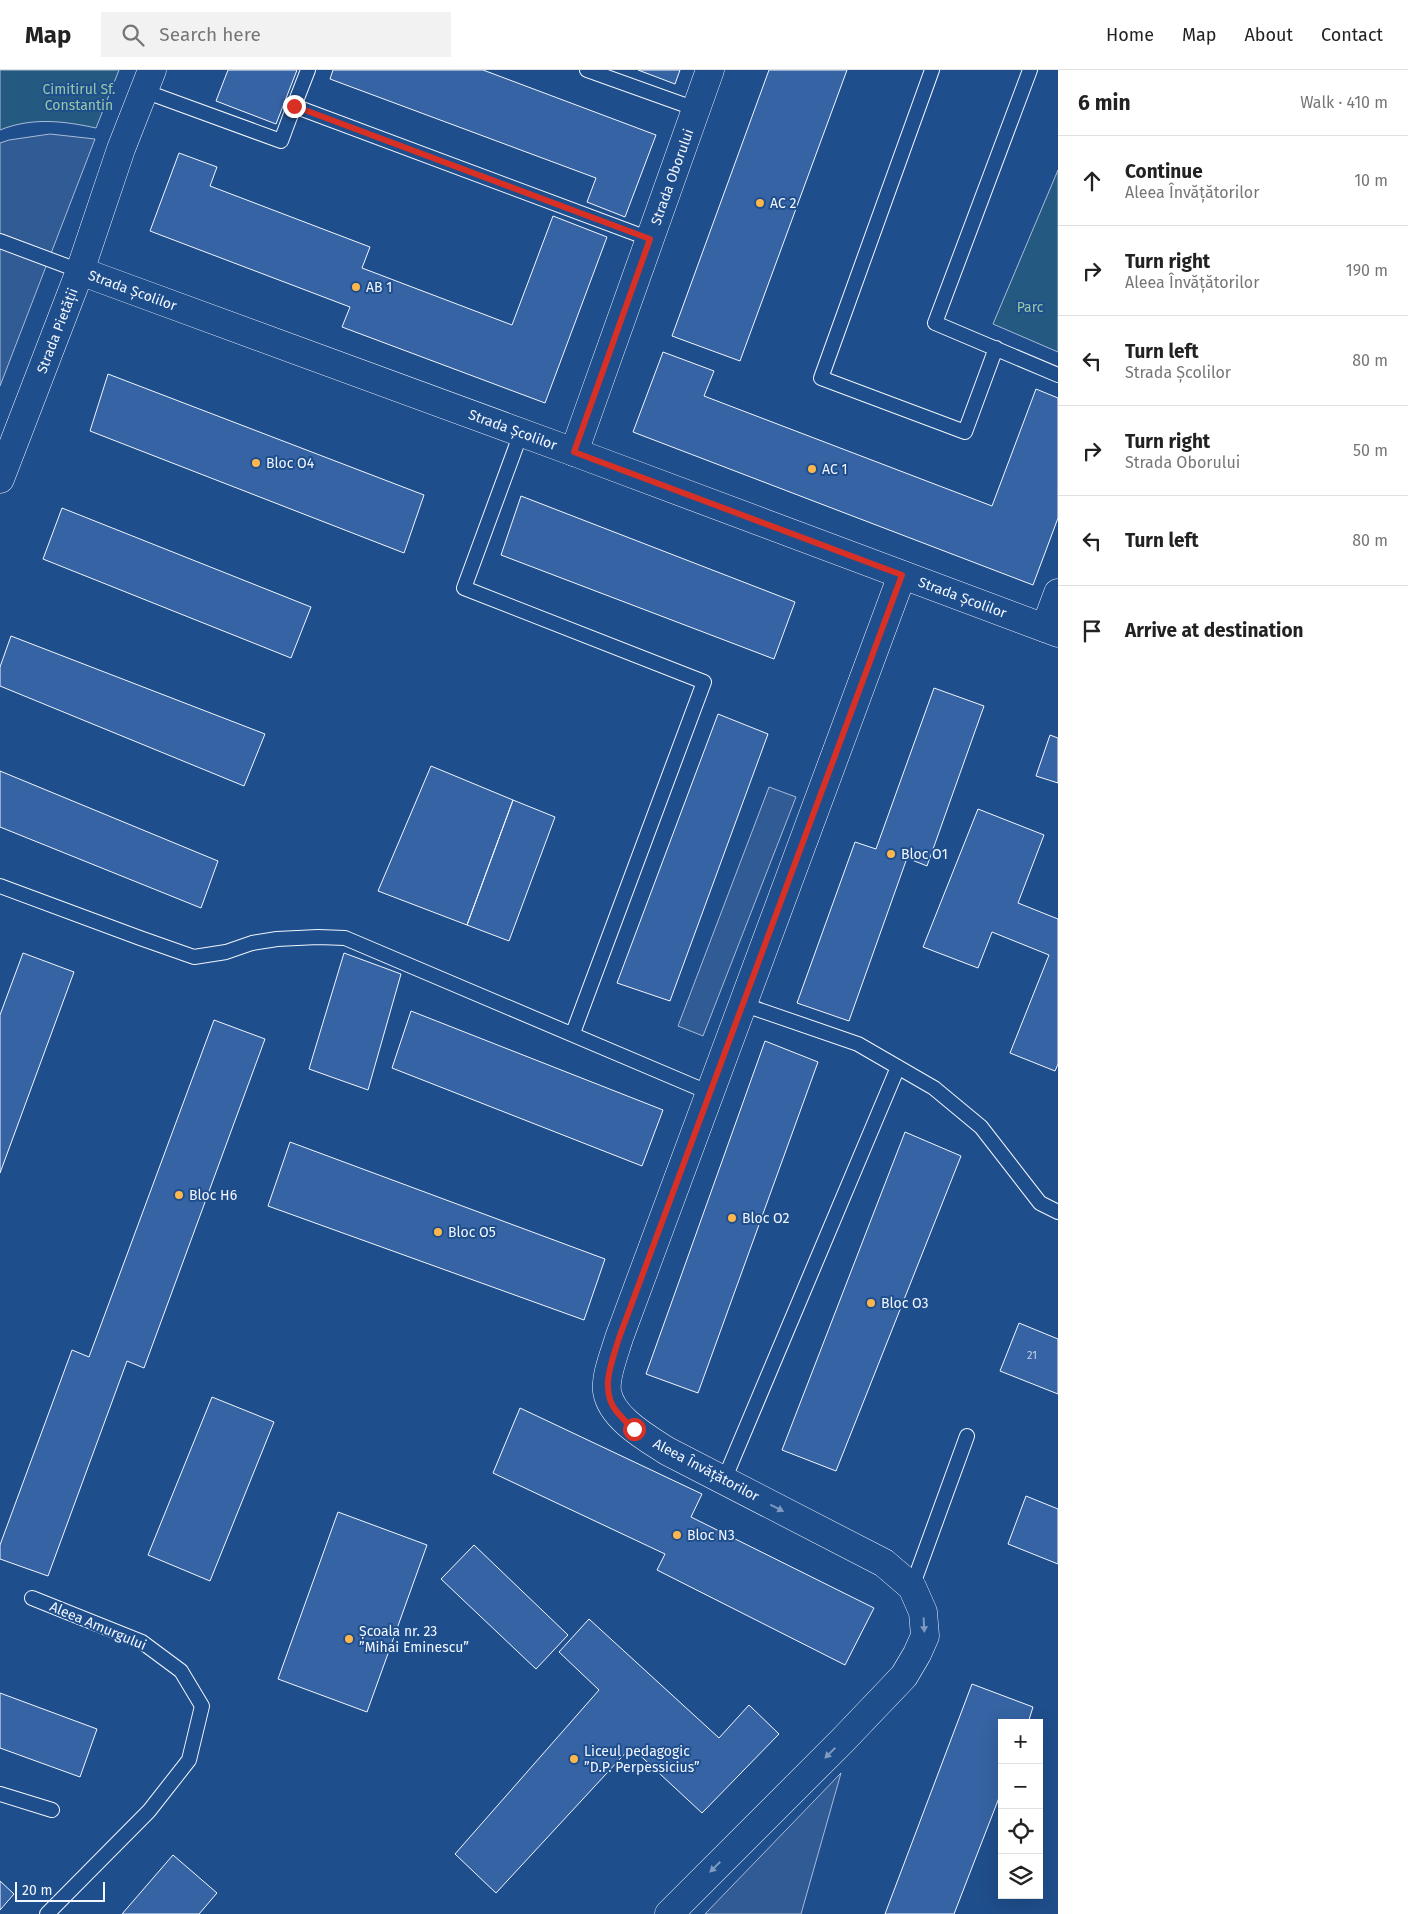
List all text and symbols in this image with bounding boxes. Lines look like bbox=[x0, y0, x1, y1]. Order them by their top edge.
search box bbox=[101, 12, 451, 57]
text: Map bbox=[25, 21, 71, 49]
icon: search bbox=[119, 21, 147, 49]
text: Search here bbox=[159, 23, 261, 46]
text: Home bbox=[1106, 24, 1154, 46]
text: Map bbox=[1182, 24, 1216, 46]
text: About bbox=[1244, 24, 1293, 46]
text: Contact bbox=[1321, 24, 1383, 46]
park label: Cimitirul Sf. Constantin bbox=[43, 81, 115, 114]
text: 6 min bbox=[1078, 90, 1131, 116]
text: Walk · 410 m bbox=[1300, 93, 1388, 112]
route end bbox=[283, 95, 306, 118]
street label: Strada Oborului bbox=[647, 127, 697, 227]
text: Continue bbox=[1125, 160, 1203, 183]
icon: ahead bbox=[1078, 167, 1106, 195]
text: 10 m bbox=[1354, 171, 1388, 190]
text: Aleea Învățătorilor bbox=[1125, 183, 1259, 202]
place label: AC 2 bbox=[770, 195, 796, 212]
marker: AC 2 bbox=[754, 197, 766, 209]
text: Turn right bbox=[1125, 250, 1210, 273]
icon: right bbox=[1078, 257, 1106, 285]
text: 190 m bbox=[1346, 261, 1388, 280]
street label: Strada Școlilor bbox=[86, 266, 180, 314]
text: Aleea Învățătorilor bbox=[1125, 273, 1259, 292]
place label: AB 1 bbox=[366, 279, 392, 296]
marker: AB 1 bbox=[350, 281, 362, 293]
street label: Strada Pietății bbox=[33, 285, 81, 376]
park label: Parc bbox=[1017, 299, 1044, 316]
text: Turn left bbox=[1125, 340, 1199, 363]
icon: left bbox=[1078, 347, 1106, 375]
text: 80 m bbox=[1352, 351, 1388, 370]
text: Strada Școlilor bbox=[1125, 363, 1231, 382]
street label: Strada Școlilor bbox=[466, 406, 560, 454]
text: Turn right bbox=[1125, 430, 1210, 453]
icon: right bbox=[1078, 437, 1106, 465]
text: 50 m bbox=[1353, 441, 1388, 460]
text: Strada Oborului bbox=[1125, 453, 1240, 472]
place label: Bloc O4 bbox=[266, 455, 315, 472]
marker: Bloc O4 bbox=[250, 457, 262, 469]
place label: AC 1 bbox=[822, 461, 848, 478]
marker: AC 1 bbox=[806, 463, 818, 475]
icon: left bbox=[1078, 527, 1106, 555]
text: Turn left bbox=[1125, 529, 1199, 552]
text: 80 m bbox=[1352, 531, 1388, 550]
street label: Strada Școlilor bbox=[916, 573, 1010, 622]
icon: arrive bbox=[1078, 617, 1106, 645]
text: Arrive at destination bbox=[1125, 619, 1304, 642]
place label: Bloc O1 bbox=[901, 846, 948, 863]
marker: Bloc O1 bbox=[885, 848, 897, 860]
place label: Bloc H6 bbox=[189, 1187, 237, 1204]
marker: Bloc H6 bbox=[173, 1189, 185, 1201]
place label: Bloc O2 bbox=[742, 1210, 789, 1227]
marker: Bloc O2 bbox=[726, 1212, 738, 1224]
place label: Bloc O5 bbox=[448, 1224, 496, 1241]
marker: Bloc O5 bbox=[432, 1226, 444, 1238]
place label: Bloc O3 bbox=[881, 1295, 929, 1312]
marker: Bloc O3 bbox=[865, 1297, 877, 1309]
house number: 21 bbox=[1027, 1349, 1037, 1362]
route start bbox=[623, 1418, 646, 1441]
street label: Aleea Învățătorilor bbox=[650, 1434, 763, 1506]
one-way arrow bbox=[770, 1504, 784, 1512]
place label: Bloc N3 bbox=[687, 1527, 735, 1544]
marker: Bloc N3 bbox=[671, 1529, 683, 1541]
street label: Aleea Amurgului bbox=[47, 1598, 149, 1654]
one-way arrow bbox=[920, 1617, 928, 1633]
place label: Școala nr. 23 ”Mihai Eminescu” bbox=[359, 1623, 469, 1656]
marker: Școala nr. 23 ”Mihai Eminescu” bbox=[343, 1633, 355, 1645]
map controls bbox=[998, 1719, 1043, 1899]
button: + bbox=[998, 1719, 1043, 1764]
place label: Liceul pedagogic ”D.P. Perpessicius” bbox=[584, 1743, 700, 1776]
one-way arrow bbox=[825, 1746, 837, 1758]
marker: Liceul pedagogic ”D.P. Perpessicius” bbox=[568, 1753, 580, 1765]
button: − bbox=[998, 1764, 1043, 1809]
button: locate bbox=[998, 1809, 1043, 1854]
button: layers bbox=[998, 1854, 1043, 1899]
one-way arrow bbox=[710, 1861, 722, 1873]
scale bar bbox=[15, 1879, 105, 1902]
text: 20 m bbox=[22, 1882, 52, 1899]

